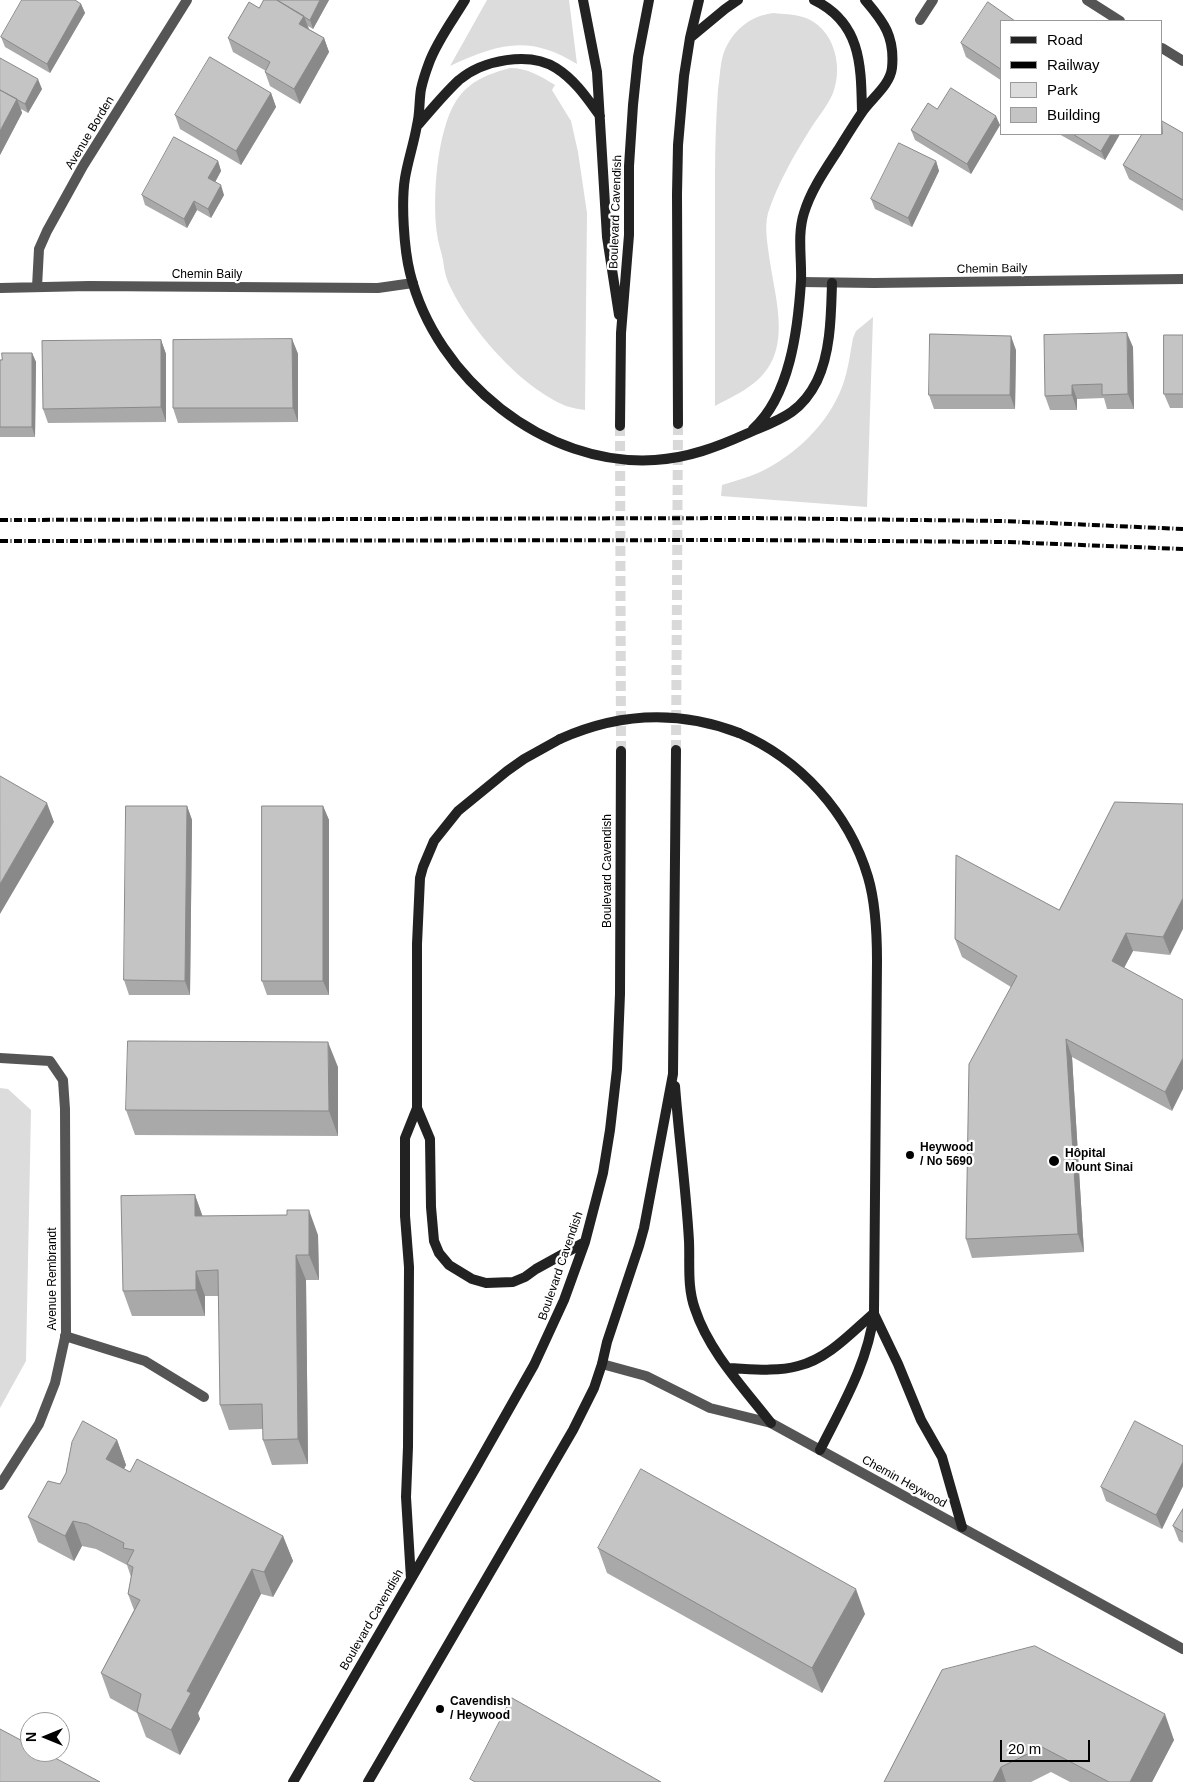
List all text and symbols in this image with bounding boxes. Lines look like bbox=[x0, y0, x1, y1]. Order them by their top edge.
legend bbox=[1000, 20, 1163, 135]
text: Road bbox=[1047, 31, 1083, 48]
text: Railway bbox=[1047, 56, 1100, 73]
text: Park bbox=[1047, 81, 1078, 98]
street label: Avenue Borden bbox=[63, 94, 117, 172]
text: Building bbox=[1047, 106, 1100, 123]
street label: Boulevard Cavendish bbox=[607, 155, 625, 269]
street label: Chemin Baily bbox=[957, 261, 1027, 277]
street label: Chemin Baily bbox=[172, 268, 242, 282]
street label: Boulevard Cavendish bbox=[601, 814, 615, 928]
place label: Heywood / No 5690 bbox=[920, 1141, 973, 1169]
place label: Hôpital Mount Sinai bbox=[1065, 1147, 1133, 1175]
marker: Heywood / No 5690 bbox=[904, 1149, 916, 1161]
marker: Hôpital Mount Sinai bbox=[1047, 1154, 1061, 1168]
street label: Boulevard Cavendish bbox=[536, 1210, 586, 1322]
street label: Avenue Rembrandt bbox=[46, 1227, 60, 1331]
street label: Chemin Heywood bbox=[859, 1453, 949, 1511]
street label: Boulevard Cavendish bbox=[337, 1567, 407, 1673]
place label: Cavendish / Heywood bbox=[450, 1695, 511, 1723]
marker: Cavendish / Heywood bbox=[434, 1703, 446, 1715]
north arrow bbox=[20, 1712, 70, 1762]
scale bar bbox=[1003, 1730, 1093, 1762]
text: N bbox=[23, 1732, 39, 1742]
text: 20 m bbox=[1008, 1740, 1041, 1757]

